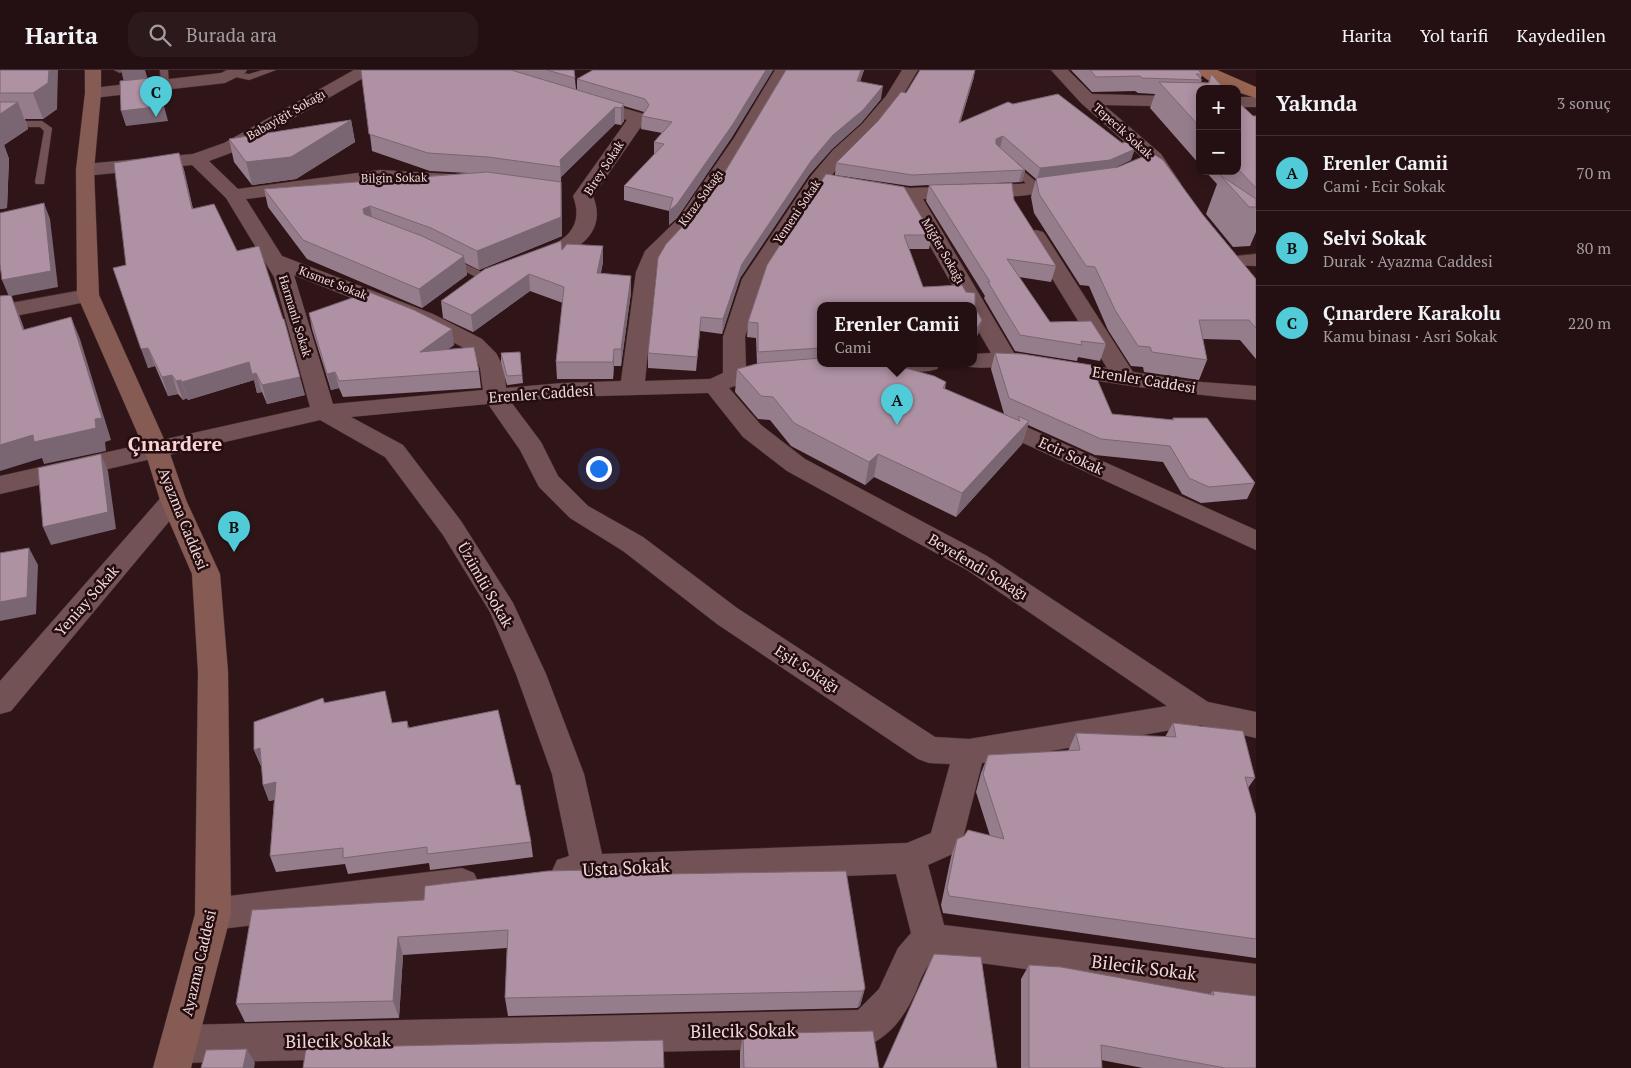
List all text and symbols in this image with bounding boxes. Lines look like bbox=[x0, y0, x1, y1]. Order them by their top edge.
search box bbox=[128, 12, 478, 57]
text: Harita bbox=[25, 19, 98, 51]
icon: search bbox=[146, 21, 174, 49]
text: Burada ara bbox=[186, 22, 277, 47]
text: Harita bbox=[1342, 23, 1392, 47]
text: Yol tarifi bbox=[1420, 23, 1489, 47]
text: Kaydedilen bbox=[1517, 23, 1606, 47]
pin: C bbox=[140, 76, 172, 117]
map controls bbox=[1196, 85, 1241, 175]
button: + bbox=[1196, 85, 1241, 130]
street label: Babayiğit Sokağı bbox=[244, 86, 328, 143]
text: Yakında bbox=[1276, 89, 1357, 117]
text: 3 sonuç bbox=[1557, 92, 1611, 114]
street label: Tepecik Sokak bbox=[1090, 100, 1157, 162]
button: − bbox=[1196, 130, 1241, 175]
street label: Birey Sokak bbox=[580, 137, 627, 198]
text: Erenler Camii bbox=[1323, 150, 1448, 175]
text: A bbox=[1286, 162, 1298, 184]
text: 70 m bbox=[1576, 162, 1611, 184]
street label: Kiraz Sokağı bbox=[675, 166, 726, 229]
street label: Bilgin Sokak bbox=[361, 169, 428, 186]
text: Cami · Ecir Sokak bbox=[1323, 175, 1445, 197]
street label: Yemeni Sokak bbox=[770, 176, 824, 247]
street label: Miğfer Sokağı bbox=[919, 215, 968, 286]
text: Selvi Sokak bbox=[1323, 225, 1426, 250]
text: B bbox=[1287, 237, 1297, 259]
text: 80 m bbox=[1576, 237, 1611, 259]
text: Durak · Ayazma Caddesi bbox=[1323, 250, 1493, 272]
street label: Kısmet Sokak bbox=[297, 263, 370, 303]
street label: Harmanlı Sokak bbox=[276, 273, 315, 359]
text: Çınardere Karakolu bbox=[1323, 300, 1501, 325]
popup bbox=[817, 302, 977, 367]
text: Erenler Camii bbox=[834, 311, 960, 336]
text: C bbox=[1287, 312, 1297, 334]
text: 220 m bbox=[1568, 312, 1611, 334]
text: Kamu binası · Asri Sokak bbox=[1323, 325, 1497, 347]
text: Cami bbox=[834, 336, 871, 358]
street label: Erenler Caddesi bbox=[1091, 361, 1198, 397]
street label: Erenler Caddesi bbox=[488, 379, 594, 407]
pin: A bbox=[881, 384, 913, 425]
district label: Çınardere bbox=[128, 430, 222, 457]
street label: Ecir Sokak bbox=[1036, 431, 1107, 479]
your location bbox=[586, 456, 612, 482]
street label: Ayazma Caddesi bbox=[154, 465, 213, 573]
pin: B bbox=[218, 511, 250, 552]
street label: Beyefendi Sokağı bbox=[925, 528, 1032, 604]
street label: Üzümlü Sokak bbox=[453, 538, 518, 631]
street label: Yeniay Sokak bbox=[50, 561, 123, 640]
street label: Eşit Sokağı bbox=[771, 640, 844, 697]
street label: Usta Sokak bbox=[582, 853, 671, 881]
street label: Ayazma Caddesi bbox=[176, 908, 220, 1018]
street label: Bilecik Sokak bbox=[1090, 949, 1199, 985]
street label: Bilecik Sokak bbox=[690, 1017, 797, 1043]
street label: Bilecik Sokak bbox=[285, 1027, 392, 1053]

